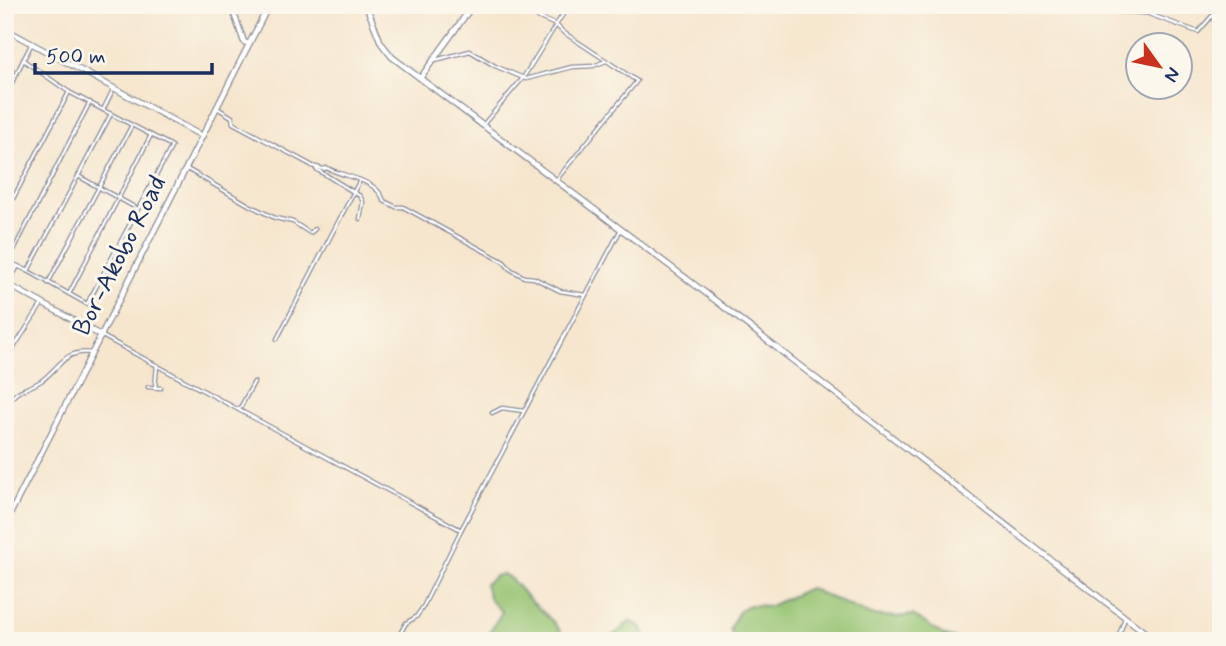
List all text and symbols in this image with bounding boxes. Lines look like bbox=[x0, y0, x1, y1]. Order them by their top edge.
scale bar bbox=[35, 32, 212, 76]
north arrow bbox=[1124, 32, 1194, 102]
text: 500 m bbox=[46, 43, 106, 71]
text: N bbox=[1158, 62, 1186, 87]
street label: Bor-Akobo Road bbox=[65, 170, 175, 342]

